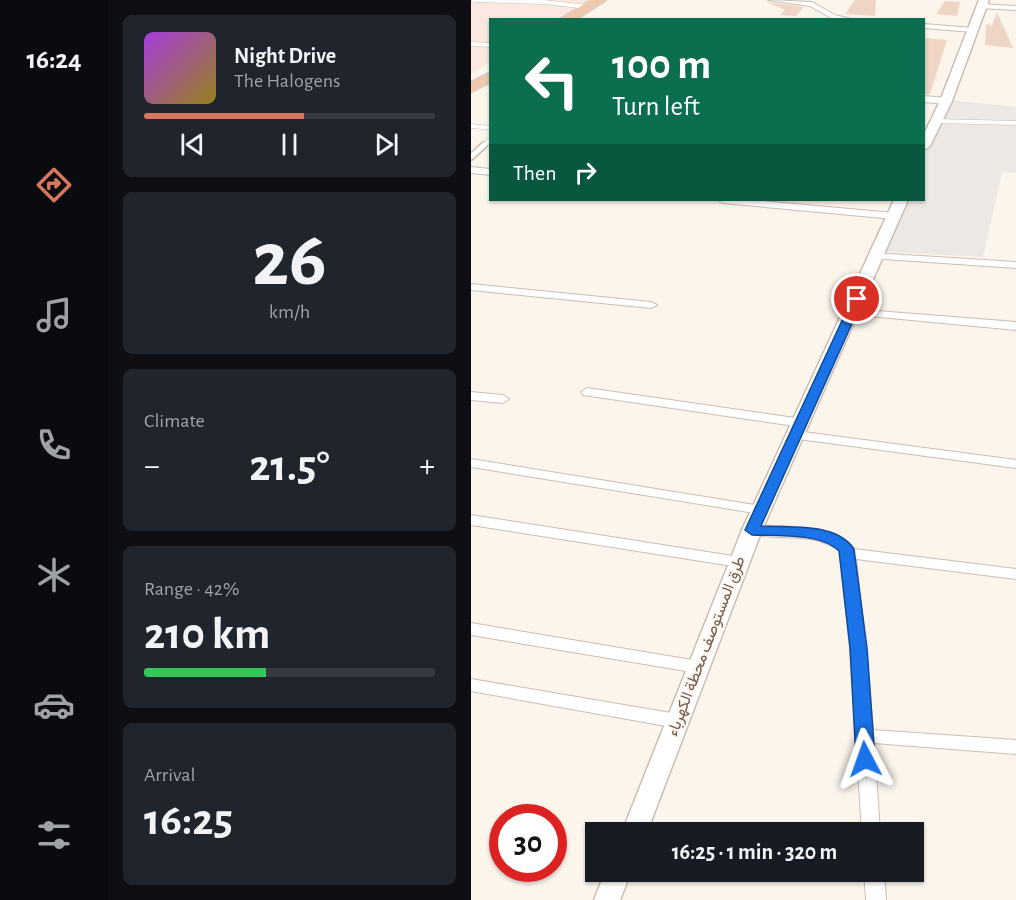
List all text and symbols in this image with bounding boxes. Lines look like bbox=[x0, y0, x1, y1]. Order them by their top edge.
icon: left bbox=[513, 42, 591, 120]
text: 100 m bbox=[612, 44, 711, 86]
text: Night Drive bbox=[234, 45, 336, 67]
text: 16:24 bbox=[26, 46, 82, 73]
text: The Halogens bbox=[234, 71, 340, 91]
text: Turn left bbox=[612, 93, 700, 120]
icon: previous bbox=[176, 128, 209, 161]
icon: pause bbox=[273, 128, 306, 161]
icon: next bbox=[370, 128, 403, 161]
icon: right bbox=[569, 156, 602, 189]
text: Then bbox=[513, 162, 557, 184]
icon: directions bbox=[33, 164, 75, 206]
text: 26 bbox=[252, 222, 327, 300]
pin bbox=[831, 273, 882, 324]
icon: arrive bbox=[840, 282, 873, 315]
icon: music bbox=[33, 294, 75, 336]
text: km/h bbox=[269, 302, 310, 322]
text: Climate bbox=[144, 411, 205, 431]
icon: phone bbox=[33, 424, 75, 466]
text: 21.5° bbox=[249, 444, 330, 489]
text: − bbox=[144, 450, 160, 483]
text: + bbox=[419, 450, 435, 483]
icon: climate bbox=[33, 554, 75, 596]
street label: طرق المستوصف محطة الكهرباء bbox=[664, 554, 750, 739]
text: Range · 42% bbox=[144, 579, 239, 599]
text: 210 km bbox=[144, 612, 270, 657]
icon: car bbox=[33, 684, 75, 726]
position arrow bbox=[833, 727, 897, 791]
text: Arrival bbox=[144, 765, 195, 785]
text: 16:25 bbox=[144, 798, 233, 843]
speed limit sign: 30 bbox=[489, 804, 567, 882]
icon: filters bbox=[33, 814, 75, 856]
text: 16:25 · 1 min · 320 m bbox=[672, 841, 837, 863]

